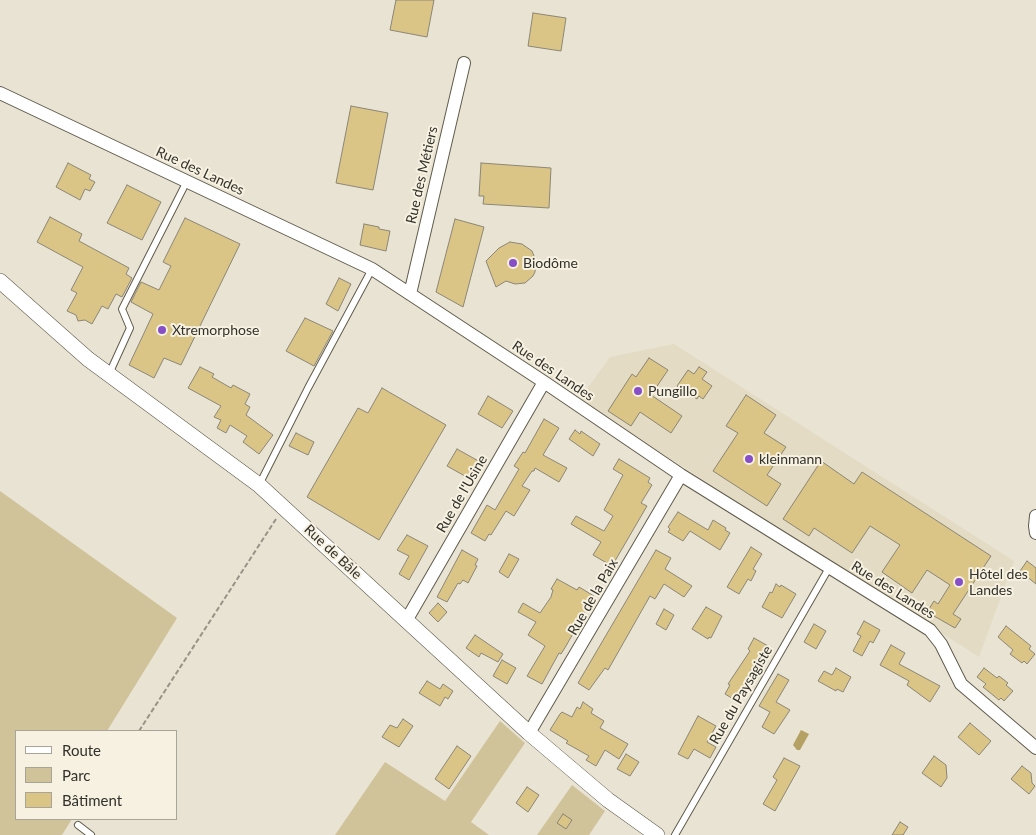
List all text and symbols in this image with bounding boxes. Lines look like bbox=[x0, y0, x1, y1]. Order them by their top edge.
street label: Rue des Métiers bbox=[403, 125, 441, 225]
street label: Rue des Landes bbox=[153, 143, 247, 199]
place label: Biodôme bbox=[523, 255, 578, 271]
marker: Biodôme bbox=[507, 257, 519, 269]
place label: Xtremorphose bbox=[172, 322, 259, 338]
marker: Xtremorphose bbox=[156, 324, 168, 336]
street label: Rue des Landes bbox=[509, 337, 597, 405]
place label: Pungillo bbox=[648, 383, 697, 399]
marker: Pungillo bbox=[632, 385, 644, 397]
place label: kleinmann bbox=[759, 451, 822, 467]
street label: Rue de l'Usine bbox=[433, 452, 491, 536]
marker: kleinmann bbox=[743, 453, 755, 465]
street label: Rue de Bâle bbox=[301, 521, 365, 583]
street label: Rue de la Paix bbox=[564, 556, 622, 638]
street label: Rue des Landes bbox=[848, 558, 938, 622]
place label: Hôtel des Landes bbox=[969, 566, 1028, 598]
marker: Hôtel des Landes bbox=[953, 576, 965, 588]
street label: Rue du Paysagiste bbox=[706, 643, 776, 747]
legend bbox=[15, 730, 178, 820]
text: Route bbox=[62, 741, 101, 759]
text: Parc bbox=[62, 766, 91, 784]
text: Bâtiment bbox=[62, 791, 122, 809]

